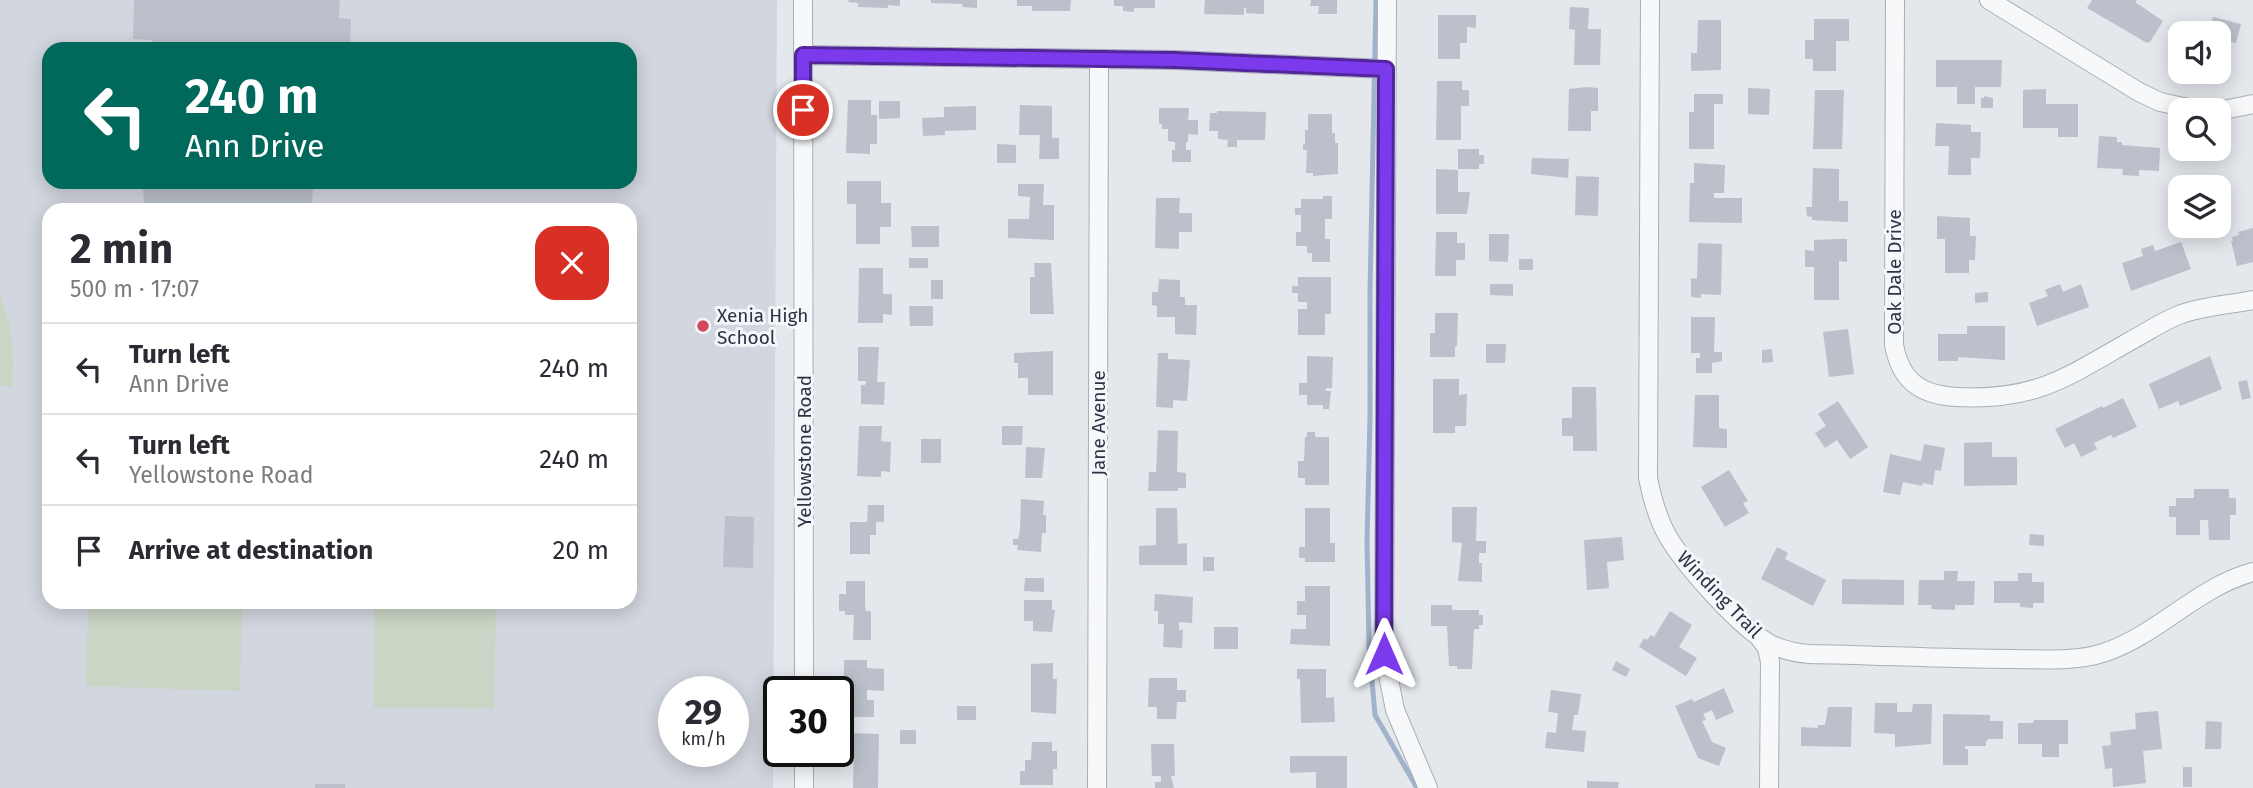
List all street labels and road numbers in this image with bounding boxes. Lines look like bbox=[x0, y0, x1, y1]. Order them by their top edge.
street label: Oak Dale Drive bbox=[1883, 209, 1906, 335]
street label: Jane Avenue bbox=[1087, 370, 1110, 476]
street label: Yellowstone Road bbox=[793, 375, 816, 527]
street label: Winding Trail bbox=[1672, 546, 1767, 643]

